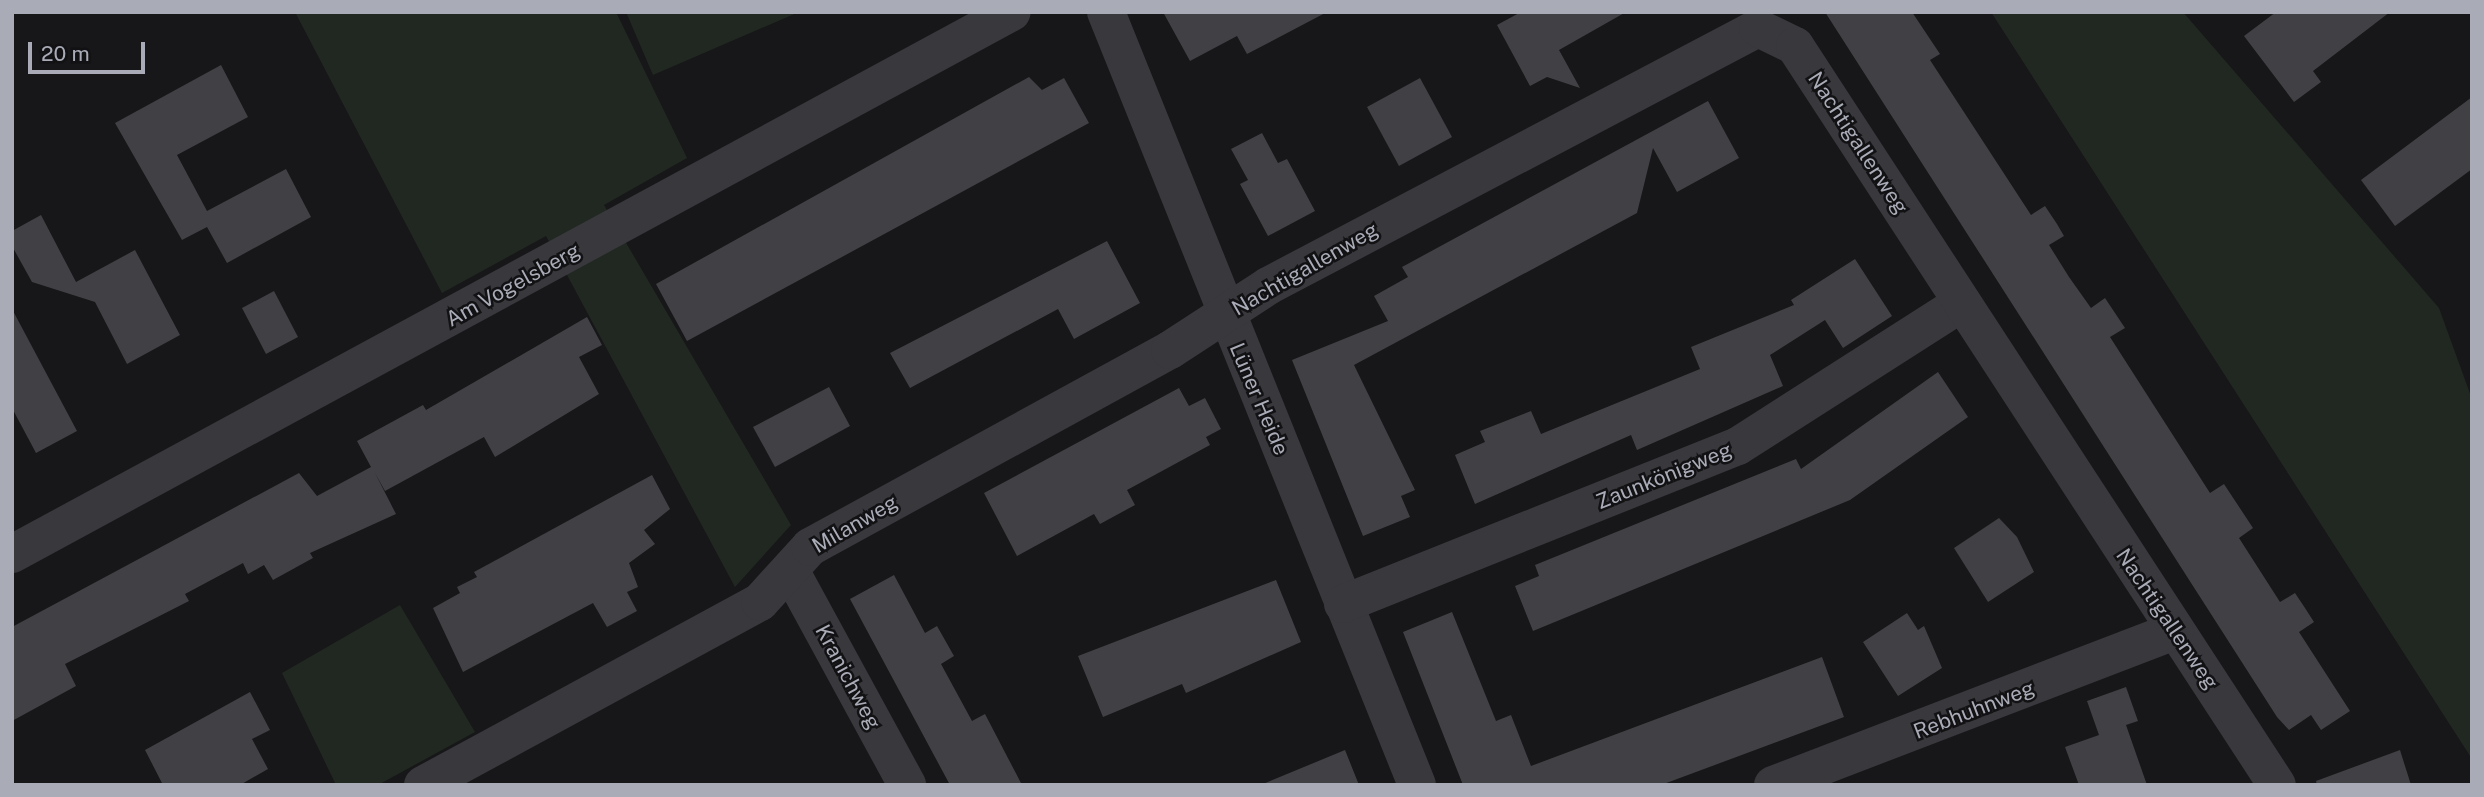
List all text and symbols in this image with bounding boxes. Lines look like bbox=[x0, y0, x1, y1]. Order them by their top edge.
scale bar bbox=[32, 28, 149, 72]
text: 20 m bbox=[41, 41, 90, 66]
street label: Nachtigallenweg bbox=[1803, 67, 1913, 219]
street label: Nachtigallenweg bbox=[1227, 217, 1383, 321]
street label: Am Vogelsberg bbox=[441, 238, 585, 332]
street label: Lüner Heide bbox=[1224, 339, 1294, 459]
street label: Zaunkönigweg bbox=[1592, 437, 1736, 515]
street label: Milanweg bbox=[808, 489, 902, 559]
street label: Nachtigallenweg bbox=[2111, 544, 2223, 694]
street label: Kranichweg bbox=[810, 620, 886, 734]
street label: Rebhuhnweg bbox=[1910, 675, 2038, 745]

